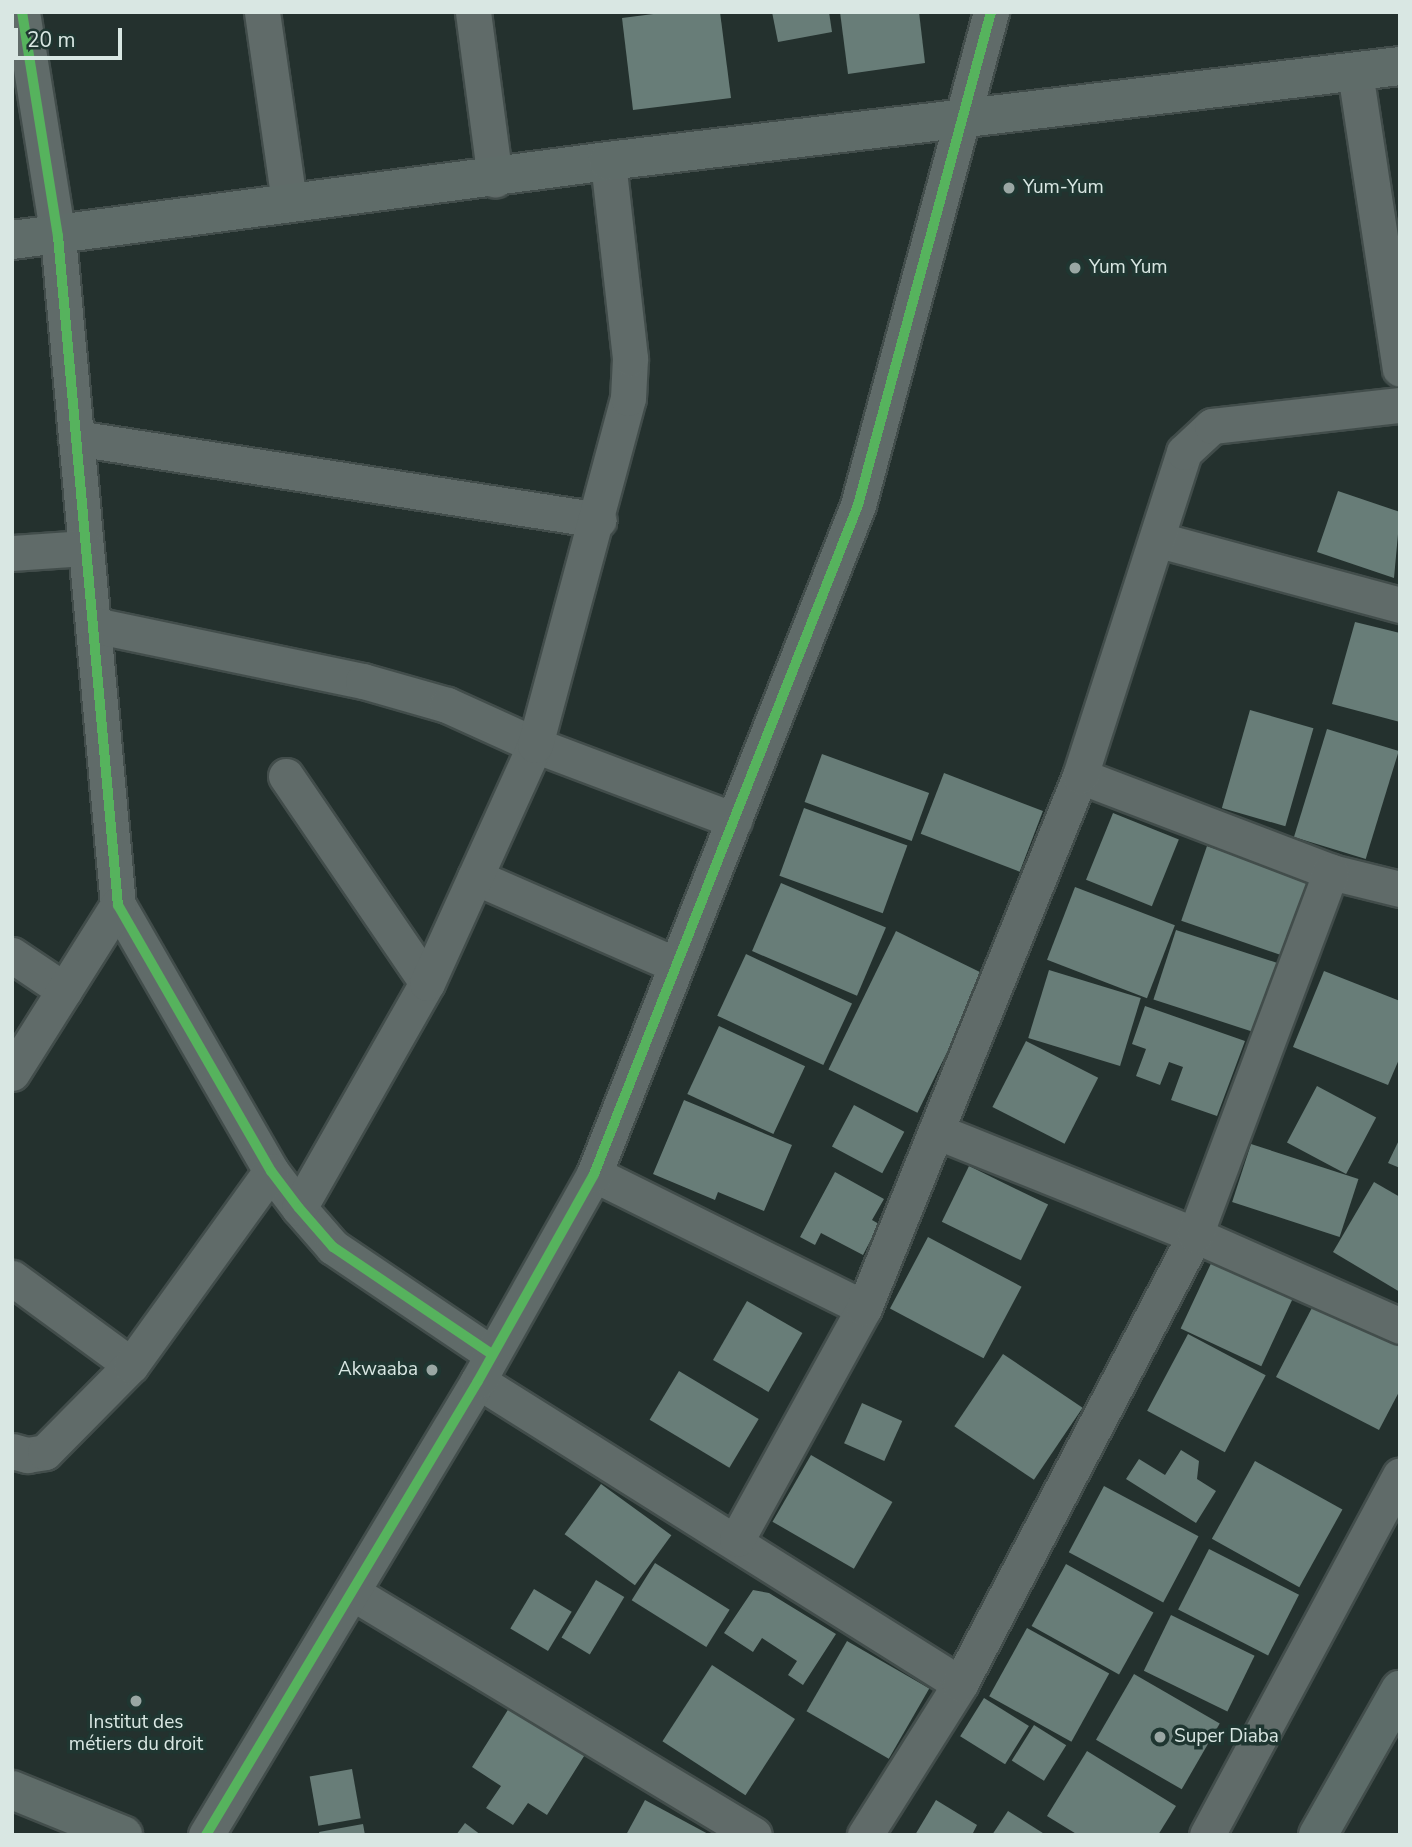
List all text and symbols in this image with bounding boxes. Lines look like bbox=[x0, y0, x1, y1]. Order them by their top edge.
scale bar bbox=[18, 14, 126, 58]
text: 20 m bbox=[27, 26, 76, 54]
place label: Yum-Yum bbox=[1023, 177, 1104, 199]
marker: Yum-Yum bbox=[1001, 180, 1017, 196]
place label: Yum Yum bbox=[1089, 257, 1168, 279]
marker: Yum Yum bbox=[1067, 260, 1083, 276]
place label: Akwaaba bbox=[338, 1359, 418, 1381]
marker: Akwaaba bbox=[424, 1362, 440, 1378]
marker: Institut des métiers du droit bbox=[128, 1693, 144, 1709]
place label: Institut des métiers du droit bbox=[69, 1712, 203, 1756]
place label: Super Diaba bbox=[1174, 1726, 1279, 1748]
marker: Super Diaba bbox=[1152, 1729, 1168, 1745]

